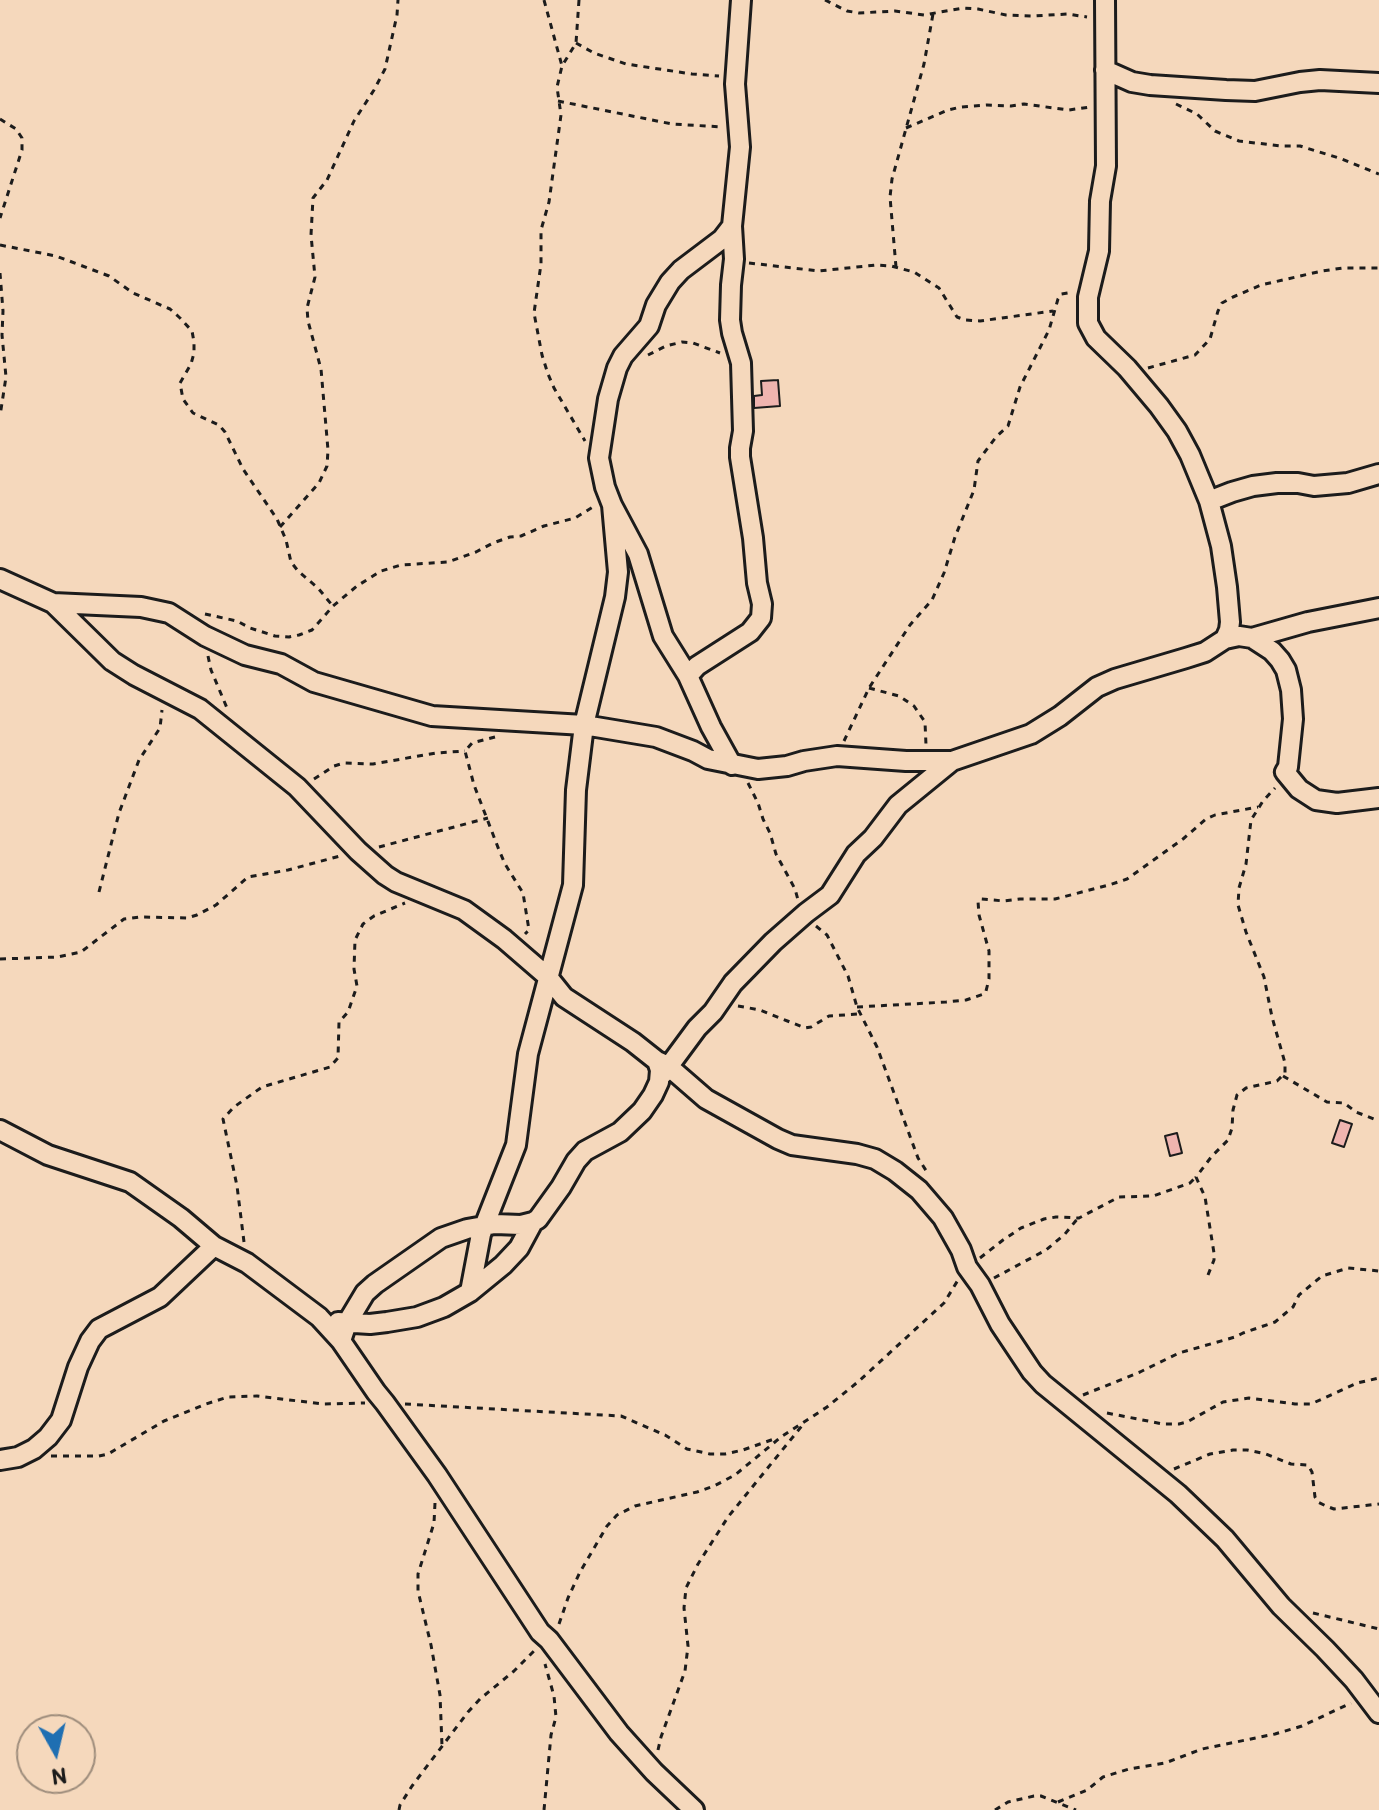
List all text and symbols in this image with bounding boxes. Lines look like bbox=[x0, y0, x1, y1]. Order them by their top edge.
north arrow bbox=[16, 1714, 96, 1794]
text: N bbox=[50, 1762, 68, 1791]

